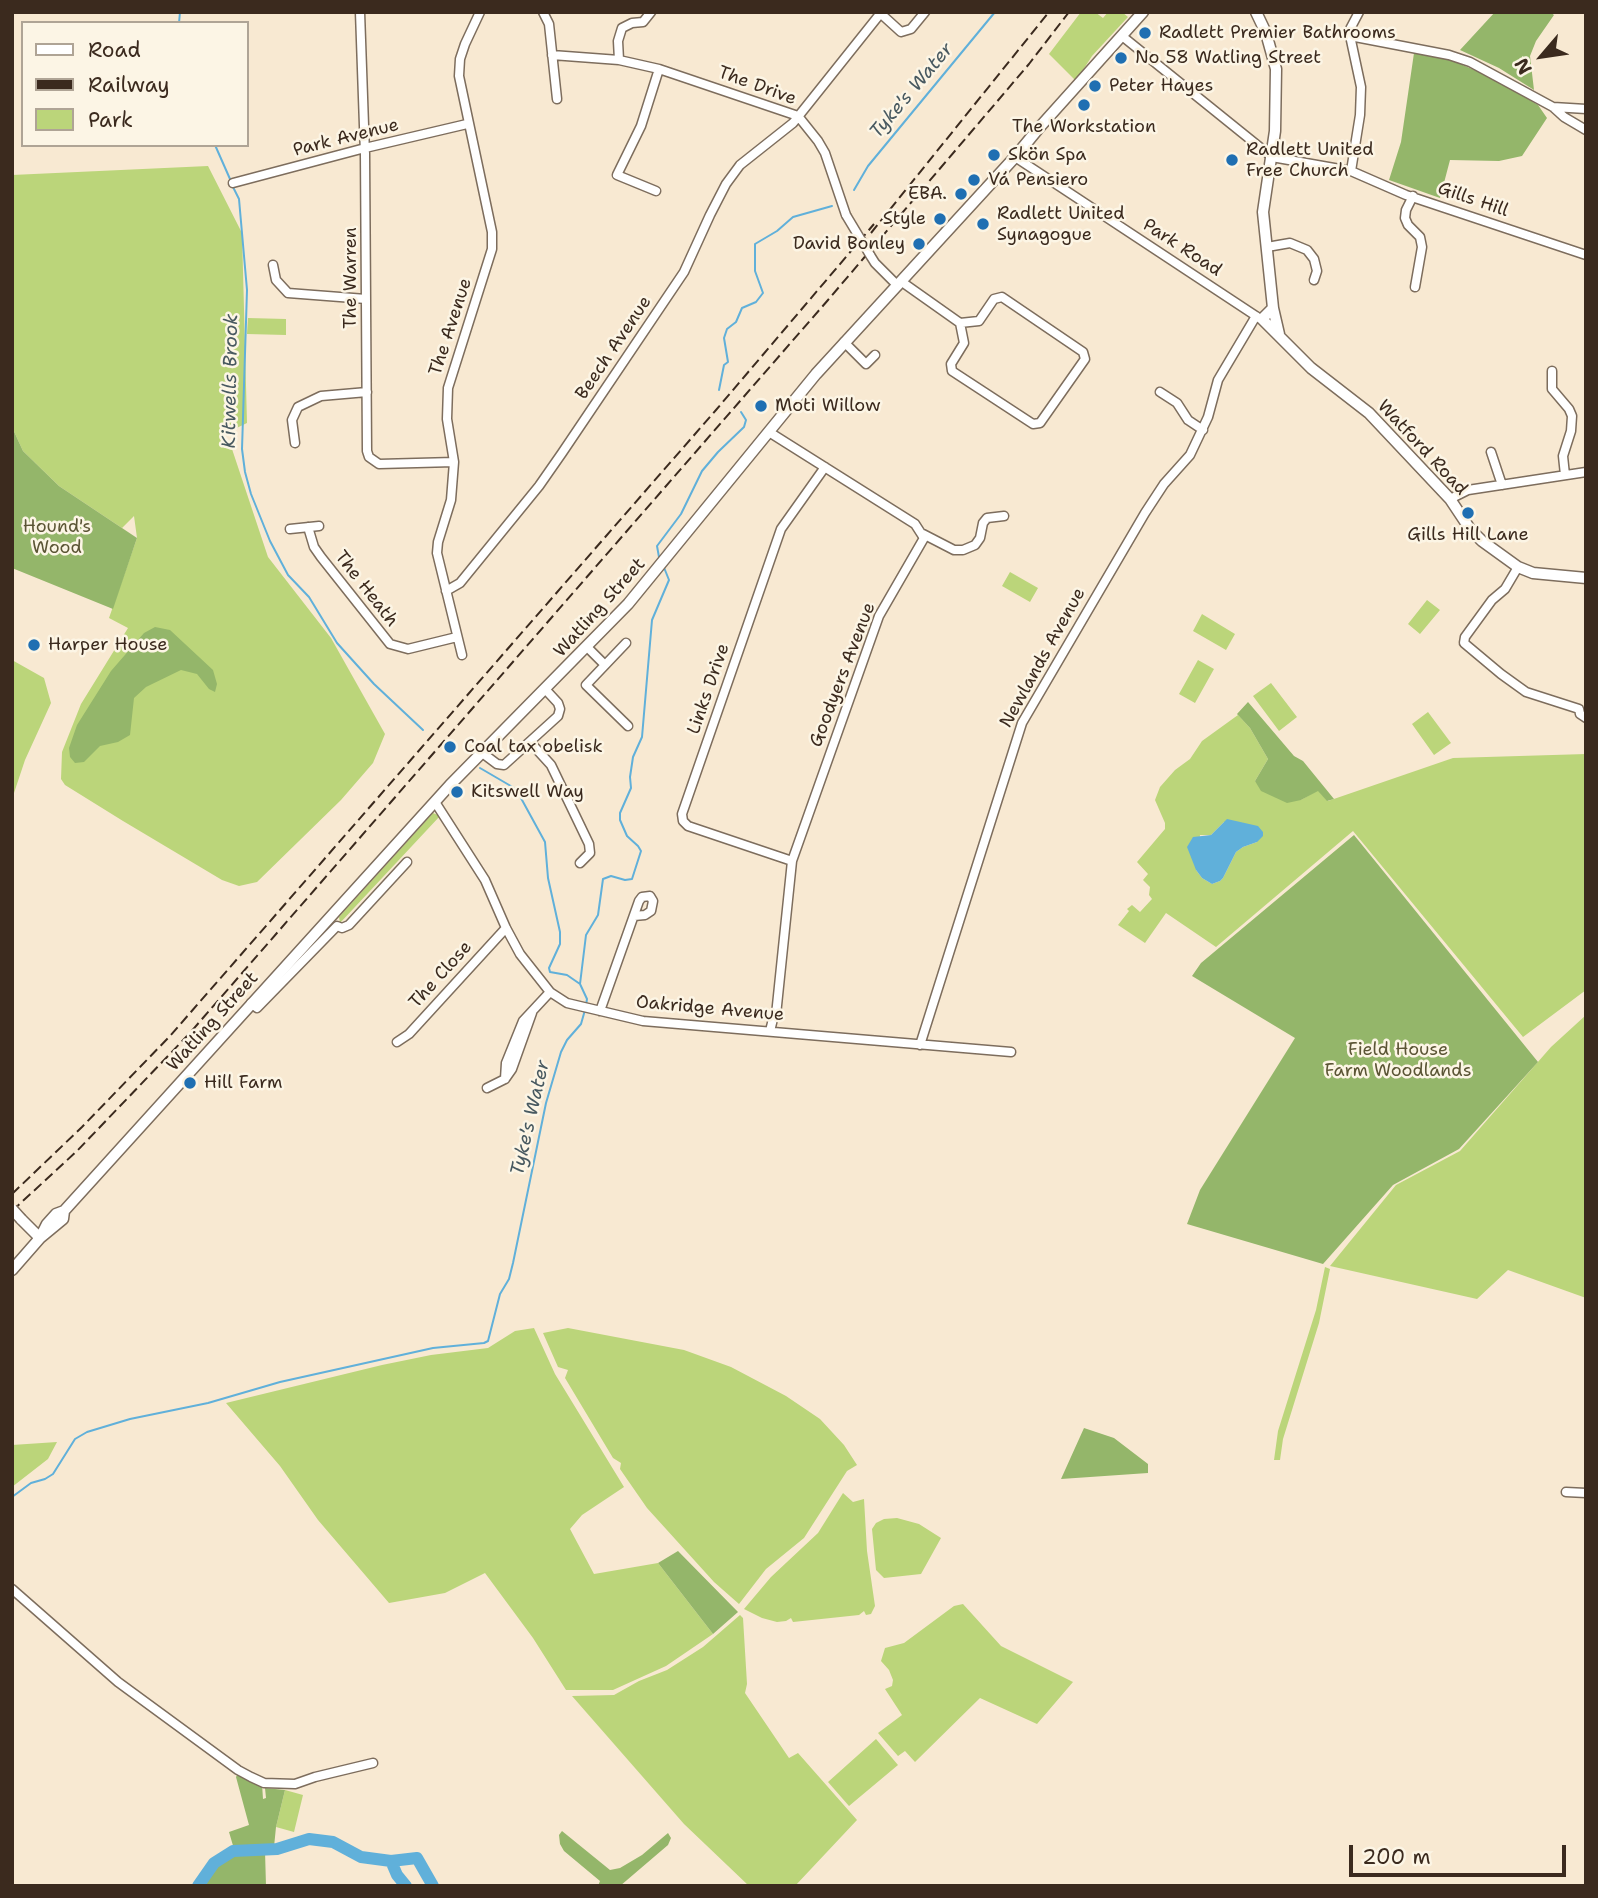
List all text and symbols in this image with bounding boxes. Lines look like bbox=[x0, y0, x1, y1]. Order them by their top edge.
legend bbox=[21, 21, 248, 147]
north arrow bbox=[1507, 21, 1577, 91]
place label: Radlett Premier Bathrooms bbox=[1159, 22, 1396, 44]
marker: Radlett Premier Bathrooms bbox=[1137, 25, 1153, 41]
text: Road bbox=[88, 36, 141, 64]
water label: Tyke's Water bbox=[865, 39, 959, 143]
place label: No 58 Watling Street bbox=[1135, 47, 1321, 69]
marker: No 58 Watling Street bbox=[1113, 50, 1129, 66]
text: N bbox=[1509, 54, 1538, 79]
street label: The Drive bbox=[715, 62, 799, 110]
text: Railway bbox=[88, 71, 170, 99]
place label: Peter Hayes bbox=[1109, 75, 1213, 97]
marker: Peter Hayes bbox=[1087, 78, 1103, 94]
marker: The Workstation bbox=[1076, 97, 1092, 113]
text: Park bbox=[88, 106, 133, 134]
street label: Park Avenue bbox=[291, 114, 401, 162]
place label: The Workstation bbox=[1012, 116, 1156, 138]
place label: Radlett United Free Church bbox=[1246, 139, 1374, 182]
place label: Skön Spa bbox=[1008, 144, 1087, 166]
marker: Skön Spa bbox=[986, 147, 1002, 163]
marker: Radlett United Free Church bbox=[1224, 152, 1240, 168]
place label: Vá Pensiero bbox=[988, 169, 1088, 191]
marker: Vá Pensiero bbox=[966, 172, 982, 188]
street label: Gills Hill bbox=[1435, 178, 1511, 222]
place label: EBA. bbox=[908, 183, 947, 205]
marker: EBA. bbox=[953, 186, 969, 202]
place label: Radlett United Synagogue bbox=[997, 203, 1125, 246]
place label: Style bbox=[883, 208, 926, 230]
marker: Style bbox=[932, 211, 948, 227]
street label: Park Road bbox=[1138, 214, 1226, 282]
marker: Radlett United Synagogue bbox=[975, 216, 991, 232]
street label: The Warren bbox=[340, 227, 362, 329]
place label: David Bonley bbox=[793, 233, 905, 255]
marker: David Bonley bbox=[911, 236, 927, 252]
street label: The Avenue bbox=[425, 276, 477, 378]
street label: Beech Avenue bbox=[571, 292, 657, 404]
water label: Kitwells Brook bbox=[218, 314, 244, 448]
place label: Moti Willow bbox=[775, 395, 881, 417]
street label: Watford Road bbox=[1372, 396, 1472, 500]
marker: Moti Willow bbox=[753, 398, 769, 414]
marker: Gills Hill Lane bbox=[1460, 505, 1476, 521]
park label: Hound's Wood bbox=[23, 516, 91, 558]
place label: Gills Hill Lane bbox=[1407, 524, 1529, 546]
street label: The Heath bbox=[330, 547, 402, 631]
street label: Watling Street bbox=[550, 554, 650, 662]
street label: Newlands Avenue bbox=[996, 584, 1090, 732]
street label: Goodyers Avenue bbox=[806, 600, 880, 750]
place label: Harper House bbox=[48, 634, 168, 656]
marker: Harper House bbox=[26, 637, 42, 653]
street label: Links Drive bbox=[683, 641, 735, 737]
place label: Coal tax obelisk bbox=[464, 736, 603, 758]
marker: Coal tax obelisk bbox=[442, 739, 458, 755]
place label: Kitswell Way bbox=[471, 781, 584, 803]
marker: Kitswell Way bbox=[449, 784, 465, 800]
street label: The Close bbox=[405, 937, 477, 1013]
street label: Watling Street bbox=[163, 968, 263, 1076]
street label: Oakridge Avenue bbox=[635, 992, 785, 1026]
park label: Field House Farm Woodlands bbox=[1324, 1039, 1472, 1082]
water label: Tyke's Water bbox=[507, 1058, 555, 1178]
place label: Hill Farm bbox=[204, 1072, 282, 1094]
marker: Hill Farm bbox=[182, 1075, 198, 1091]
scale bar bbox=[1353, 1832, 1570, 1876]
text: 200 m bbox=[1362, 1843, 1431, 1871]

